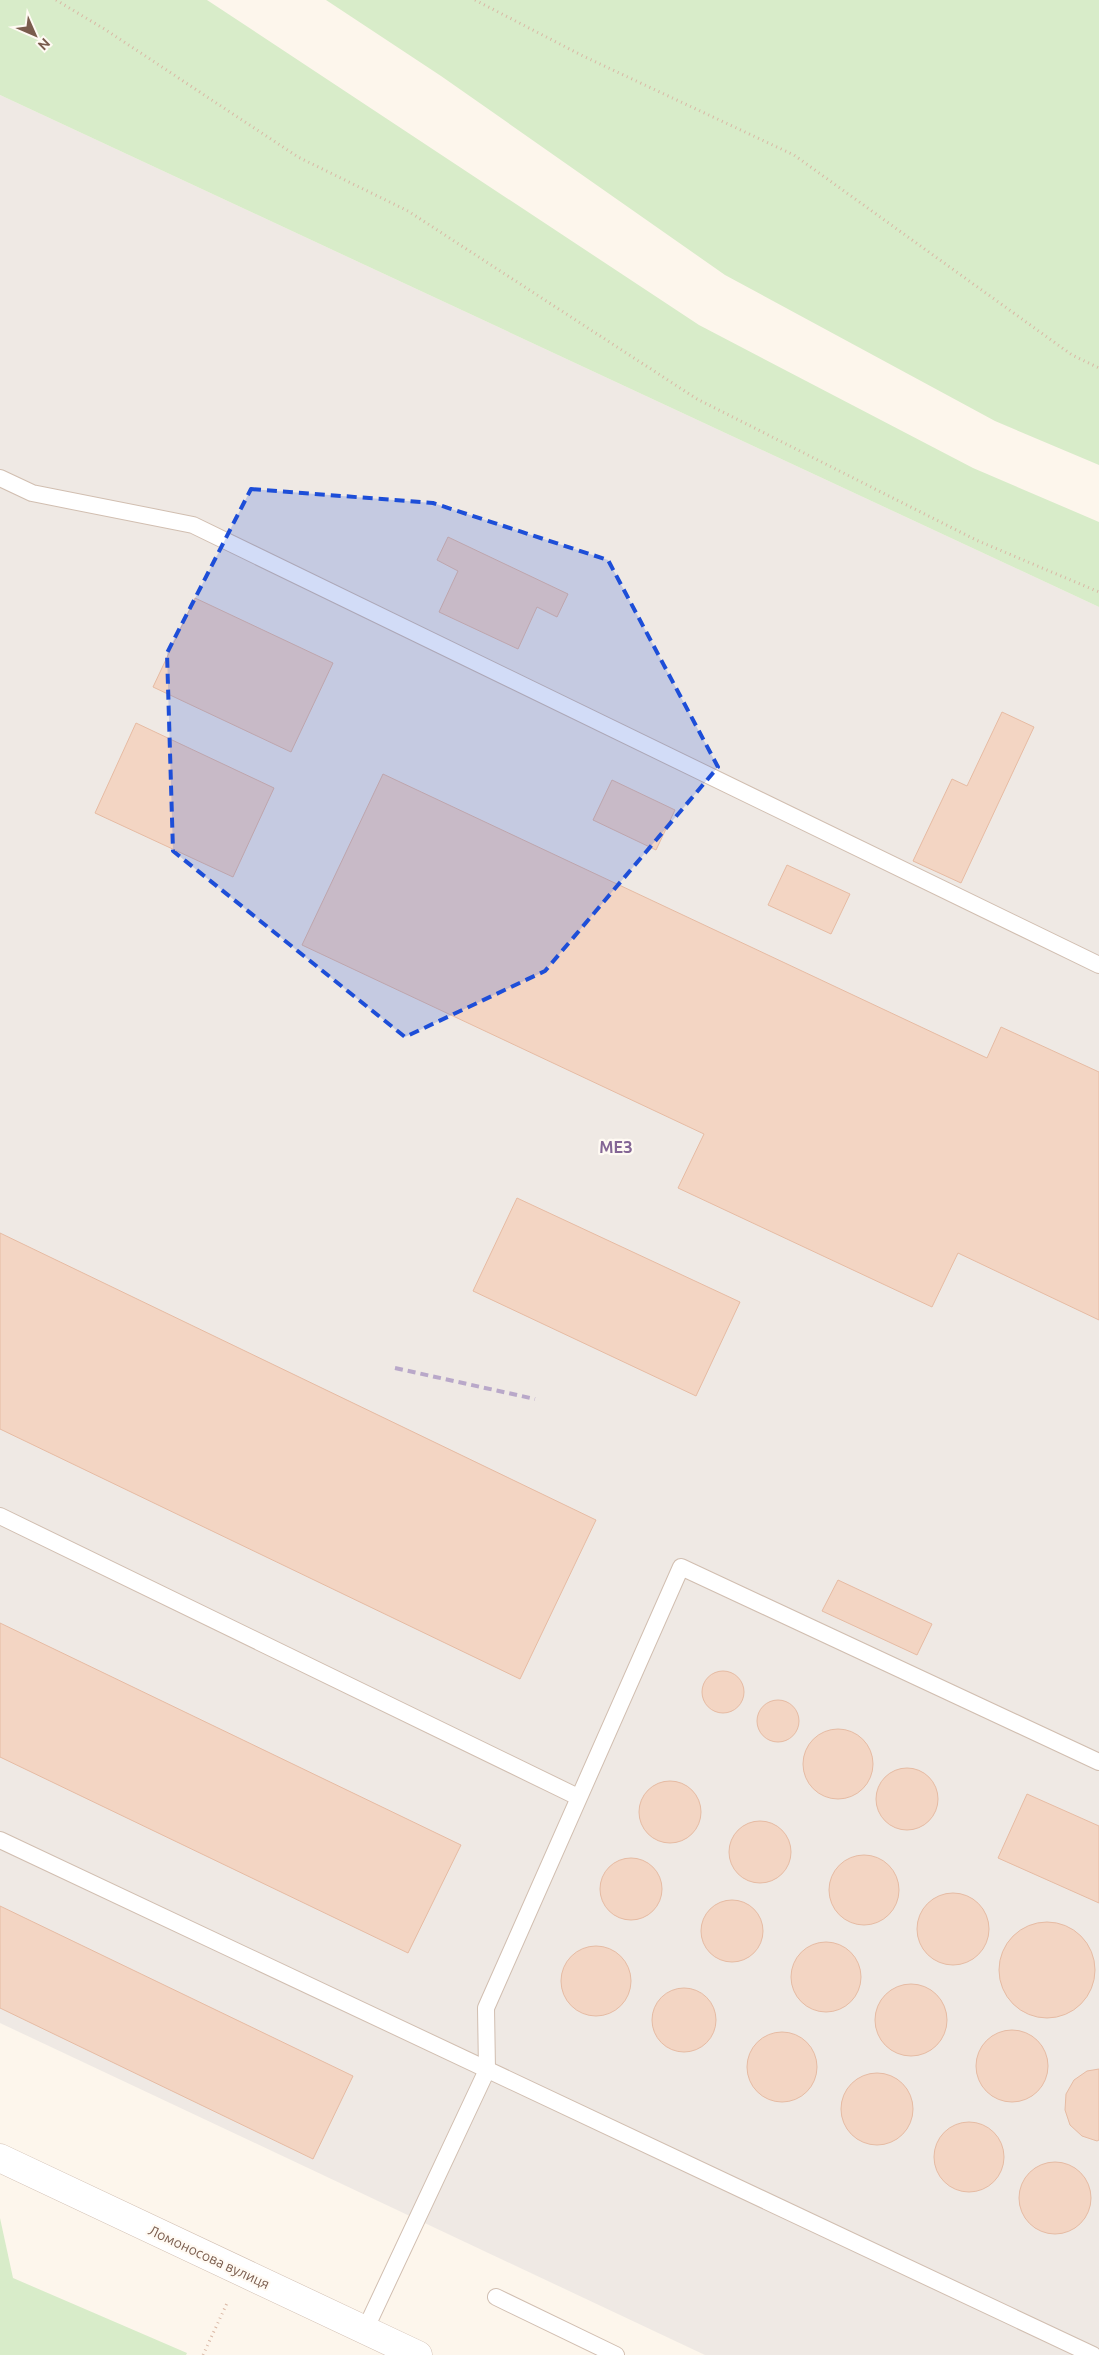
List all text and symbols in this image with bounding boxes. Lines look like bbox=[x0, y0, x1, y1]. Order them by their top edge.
north arrow bbox=[10, 10, 60, 60]
text: N bbox=[35, 35, 54, 54]
district label: МЕЗ bbox=[599, 1138, 633, 1156]
street label: Ломоносова вулиця bbox=[146, 2222, 272, 2292]

